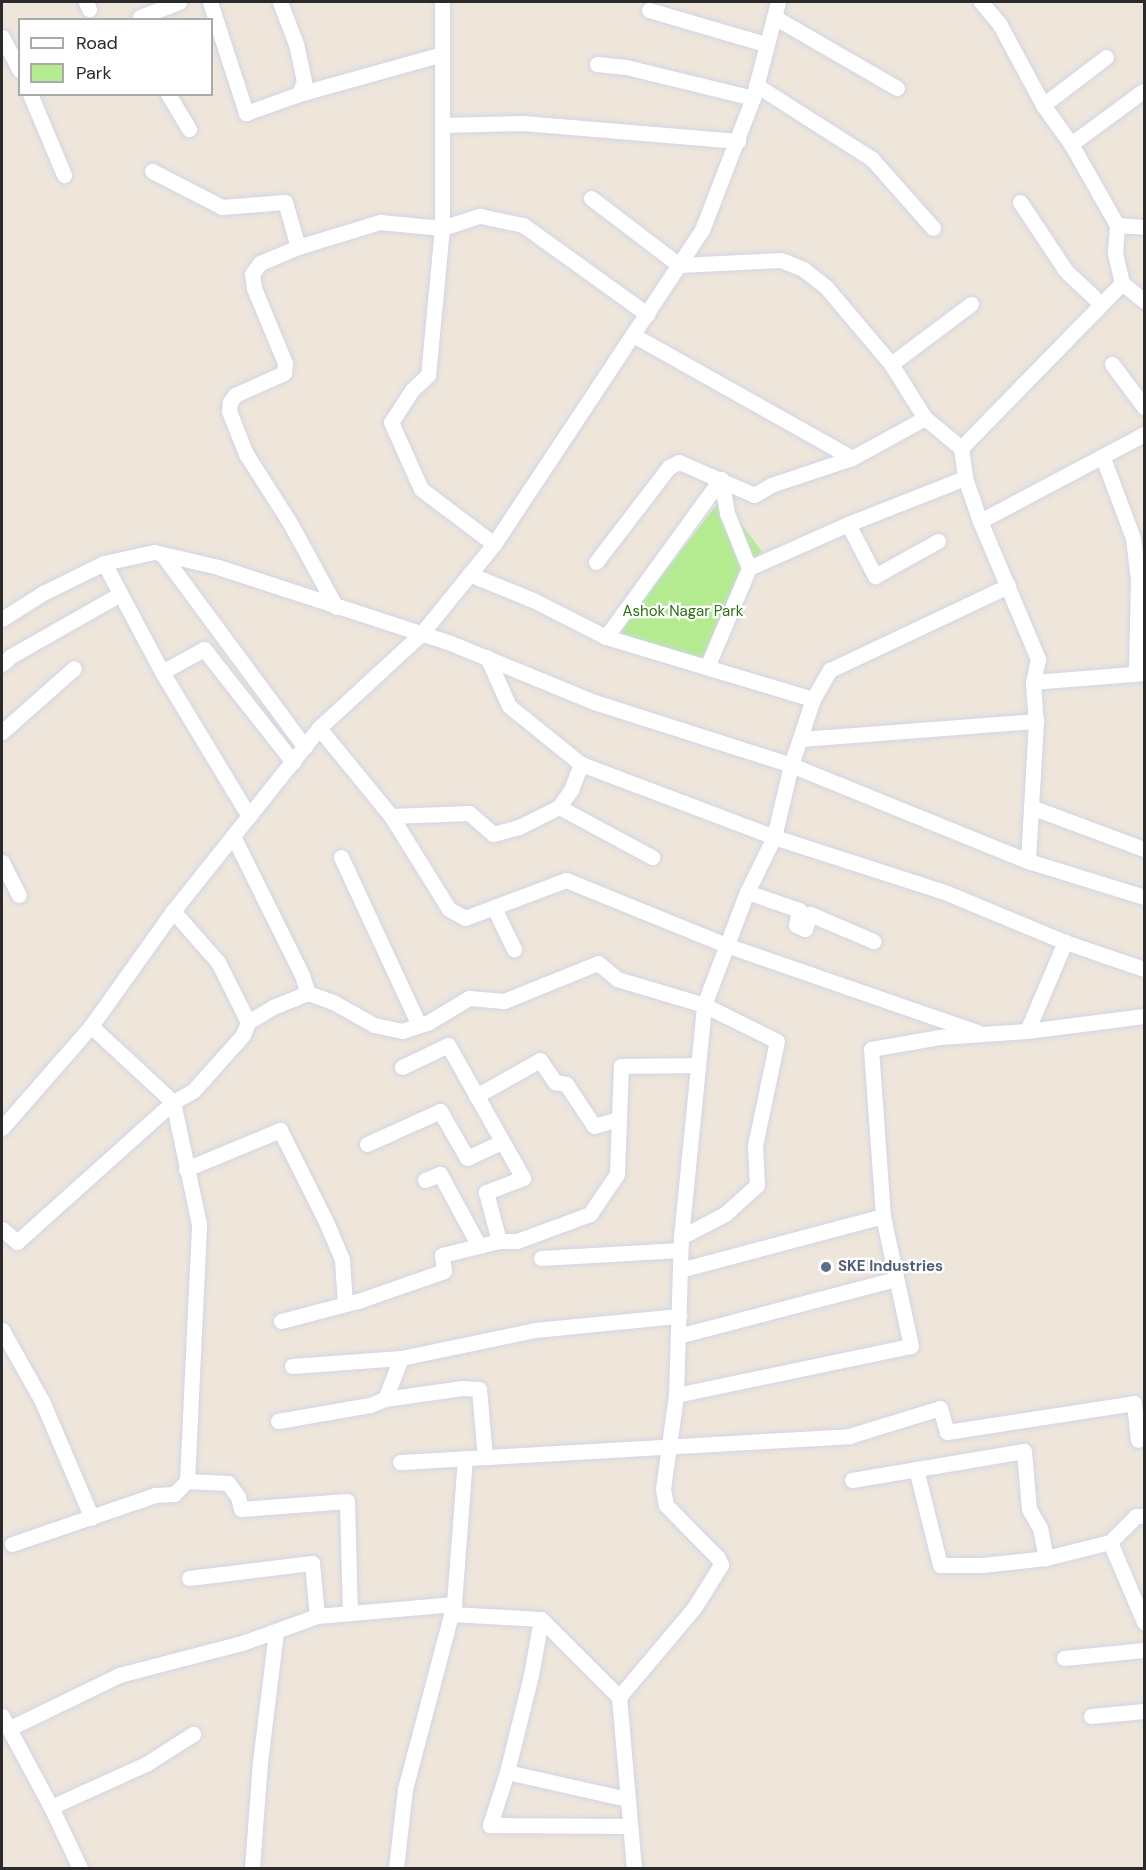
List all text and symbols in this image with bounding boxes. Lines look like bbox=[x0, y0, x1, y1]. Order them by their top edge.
legend bbox=[18, 18, 213, 96]
text: Road bbox=[76, 31, 118, 55]
text: Park bbox=[76, 61, 112, 85]
park label: Ashok Nagar Park bbox=[623, 603, 743, 621]
place label: SKE Industries bbox=[838, 1258, 943, 1276]
marker: SKE Industries bbox=[819, 1260, 833, 1274]

